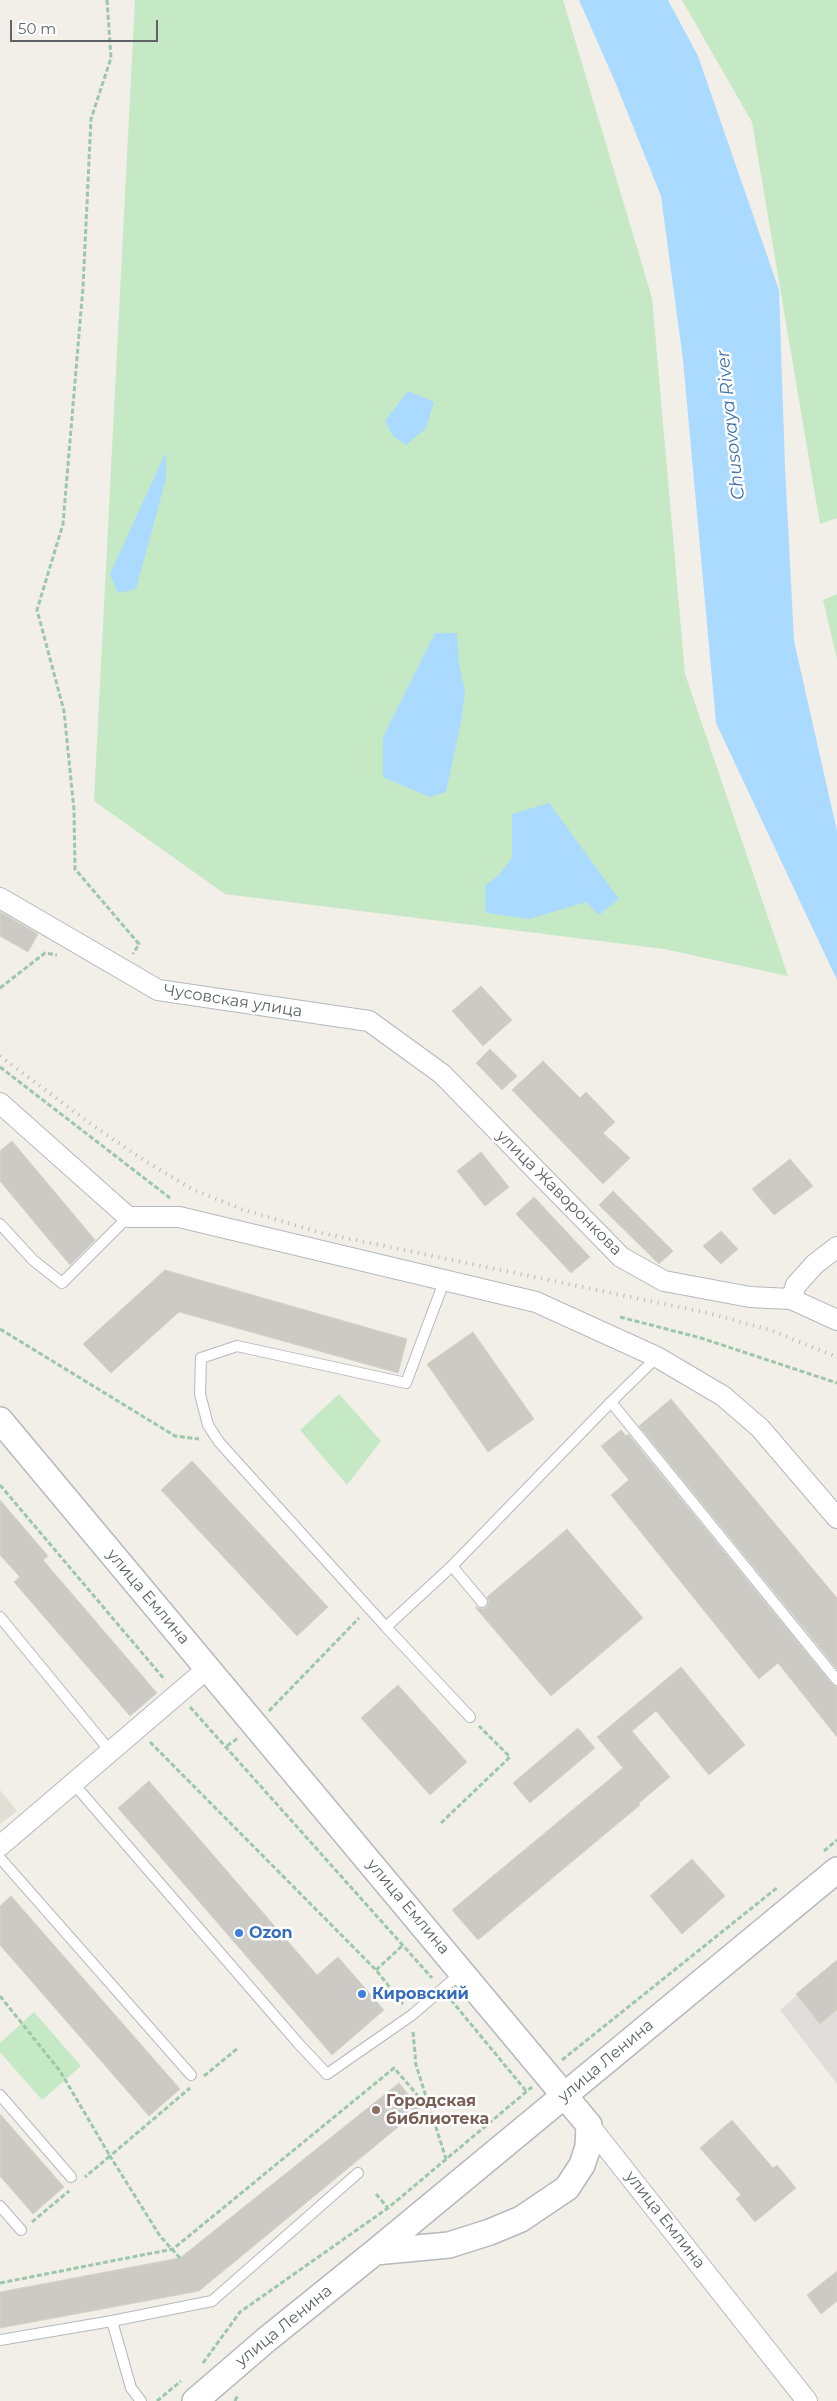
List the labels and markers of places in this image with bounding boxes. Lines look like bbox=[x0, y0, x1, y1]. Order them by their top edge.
place label: Ozon bbox=[249, 1923, 293, 1943]
marker: Ozon bbox=[233, 1927, 245, 1939]
place label: Кировский bbox=[372, 1984, 469, 2004]
marker: Кировский bbox=[356, 1988, 368, 2000]
place label: Городская библиотека bbox=[386, 2091, 489, 2129]
marker: Городская библиотека bbox=[370, 2104, 382, 2116]

